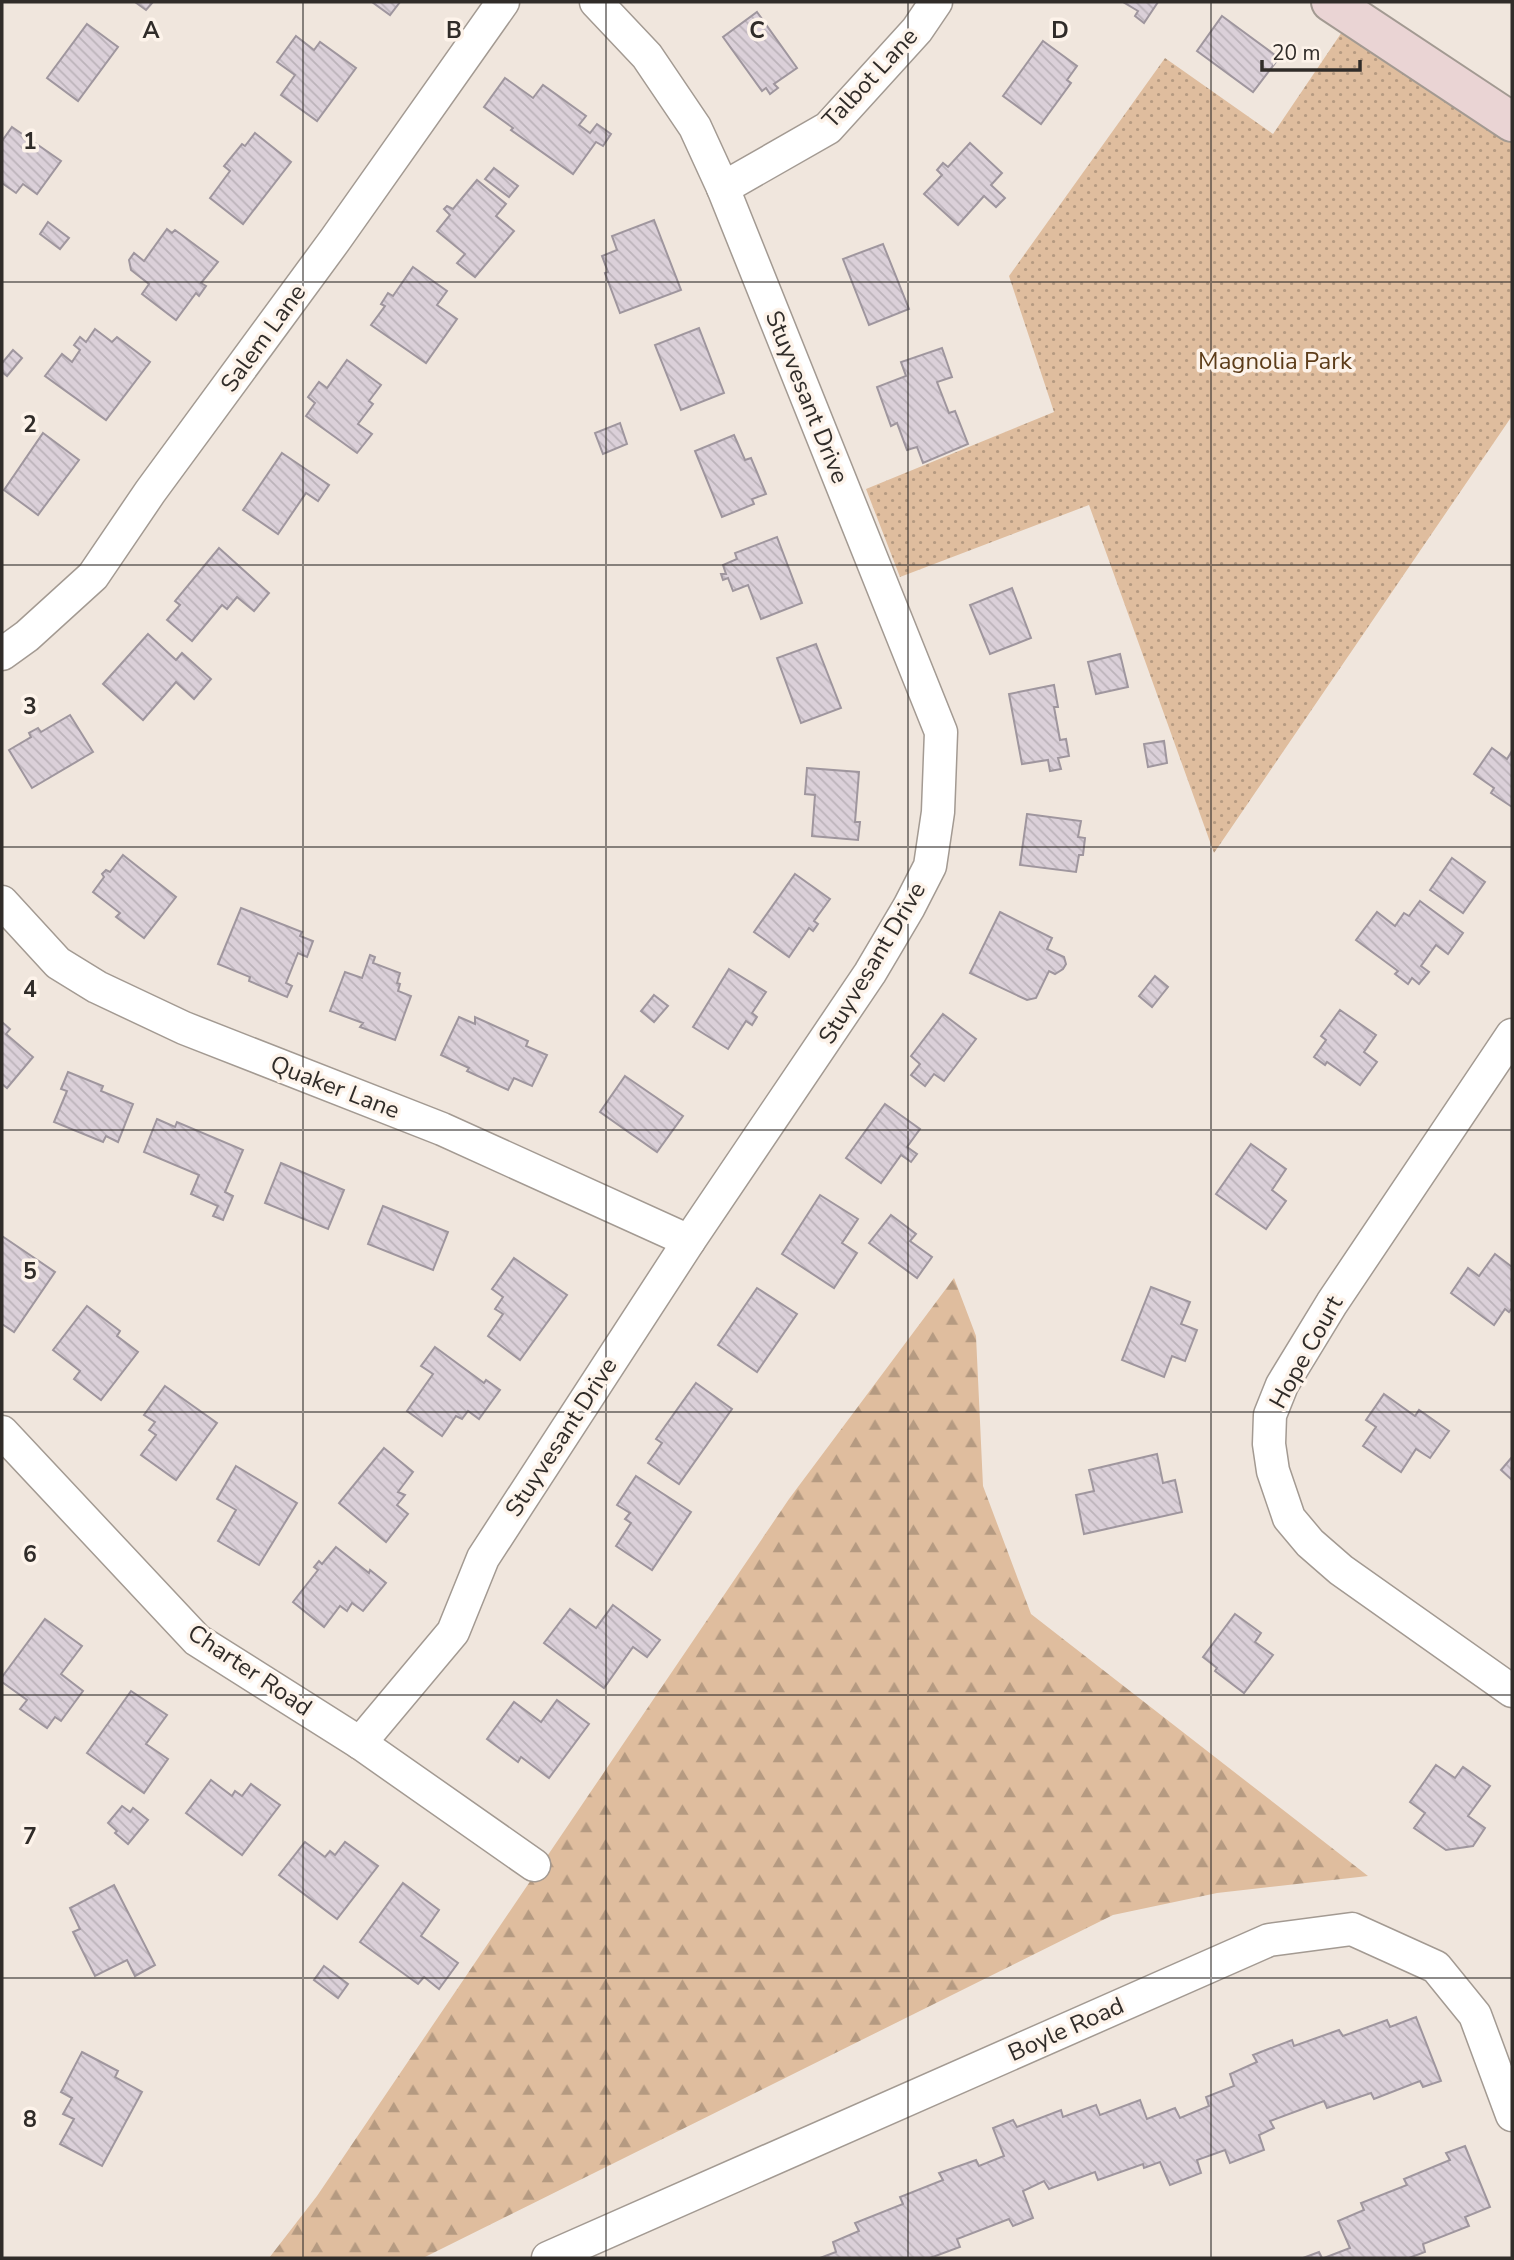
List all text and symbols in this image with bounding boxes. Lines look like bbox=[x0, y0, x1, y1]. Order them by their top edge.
text: A bbox=[142, 15, 160, 46]
text: B bbox=[446, 15, 462, 46]
text: C bbox=[749, 15, 765, 46]
text: D bbox=[1051, 15, 1069, 46]
street label: Talbot Lane bbox=[815, 21, 925, 135]
scale bar bbox=[1262, 28, 1360, 72]
text: 20 m bbox=[1272, 39, 1321, 67]
text: 1 bbox=[23, 126, 37, 157]
street label: Salem Lane bbox=[213, 278, 313, 398]
street label: Stuyvesant Drive bbox=[758, 306, 856, 488]
park label: Magnolia Park bbox=[1198, 345, 1353, 377]
text: 2 bbox=[23, 409, 37, 440]
text: 3 bbox=[23, 691, 37, 722]
street label: Stuyvesant Drive bbox=[811, 876, 933, 1050]
text: 4 bbox=[23, 974, 37, 1005]
street label: Quaker Lane bbox=[266, 1048, 404, 1126]
text: 5 bbox=[23, 1256, 37, 1287]
street label: Hope Court bbox=[1262, 1289, 1350, 1414]
street label: Stuyvesant Drive bbox=[498, 1351, 624, 1523]
text: 6 bbox=[23, 1539, 37, 1570]
street label: Charter Road bbox=[182, 1617, 318, 1723]
text: 7 bbox=[23, 1821, 37, 1852]
street label: Boyle Road bbox=[1003, 1989, 1129, 2069]
text: 8 bbox=[23, 2104, 37, 2135]

